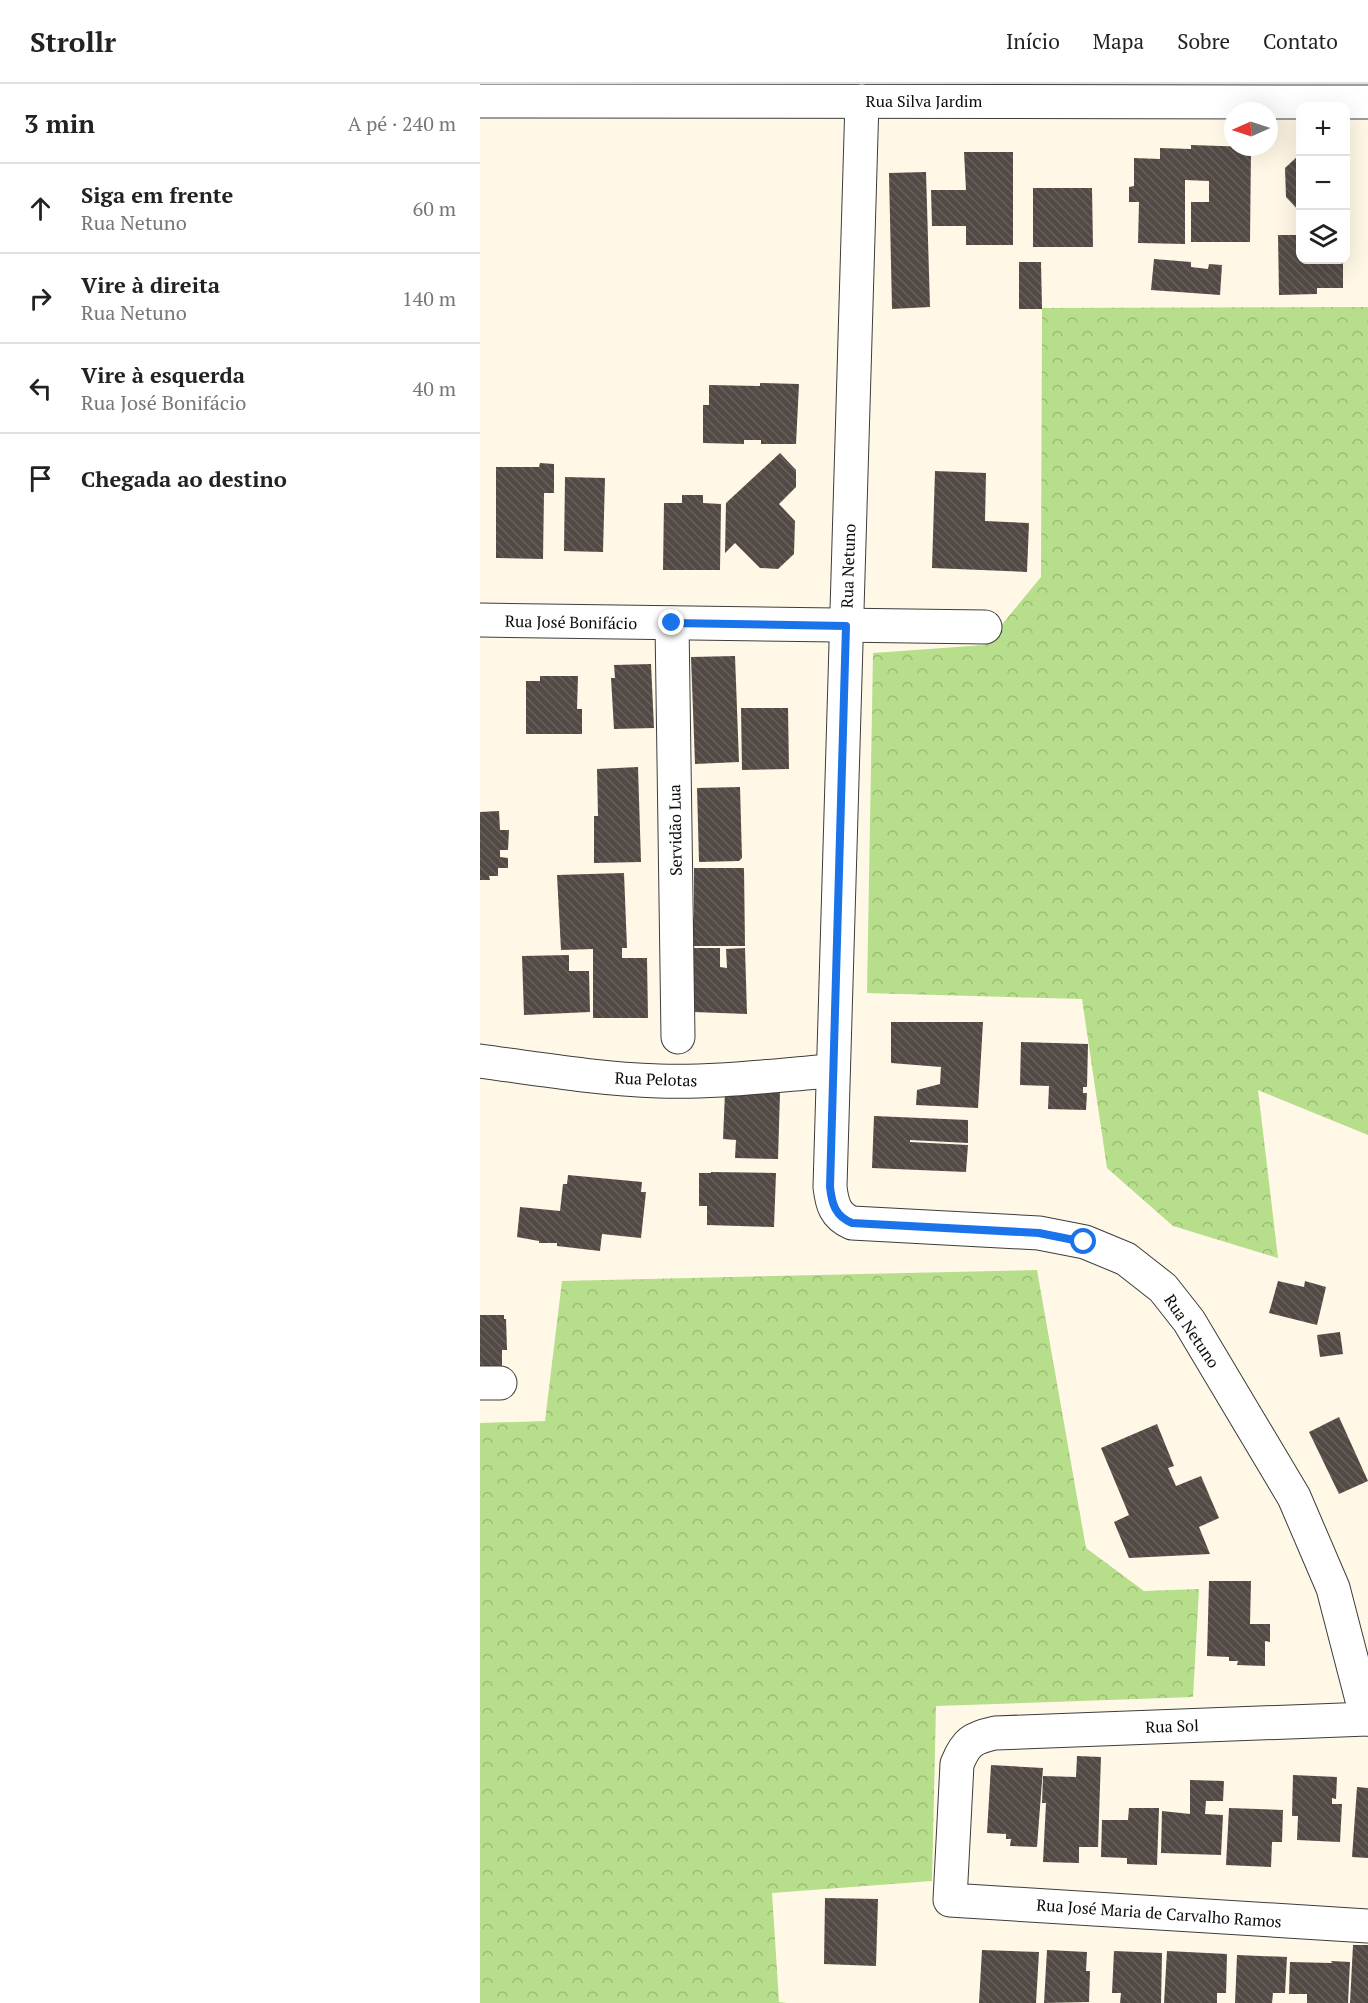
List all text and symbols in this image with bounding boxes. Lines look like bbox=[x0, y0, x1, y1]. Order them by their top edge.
text: Strollr bbox=[30, 23, 116, 60]
text: Início bbox=[1006, 27, 1060, 55]
text: Mapa bbox=[1093, 27, 1144, 55]
text: Sobre bbox=[1177, 27, 1230, 55]
text: Contato bbox=[1263, 27, 1338, 55]
street label: Rua Silva Jardim bbox=[866, 90, 983, 112]
north arrow bbox=[1224, 102, 1278, 156]
map controls bbox=[1296, 102, 1350, 264]
button: + bbox=[1296, 102, 1350, 156]
text: 3 min bbox=[24, 106, 95, 140]
text: A pé · 240 m bbox=[348, 110, 456, 137]
button: − bbox=[1296, 156, 1350, 210]
text: Siga em frente bbox=[81, 180, 233, 209]
icon: ahead bbox=[24, 192, 57, 225]
text: 60 m bbox=[413, 195, 456, 222]
text: Rua Netuno bbox=[81, 209, 187, 236]
button: layers bbox=[1296, 210, 1350, 264]
text: Vire à direita bbox=[81, 270, 220, 299]
icon: right bbox=[24, 282, 57, 315]
text: 140 m bbox=[402, 285, 456, 312]
text: Rua Netuno bbox=[81, 299, 187, 326]
text: Vire à esquerda bbox=[81, 360, 245, 389]
icon: left bbox=[24, 372, 57, 405]
text: 40 m bbox=[413, 375, 456, 402]
text: Rua José Bonifácio bbox=[81, 389, 246, 416]
icon: arrive bbox=[24, 462, 57, 495]
text: Chegada ao destino bbox=[81, 464, 287, 493]
street label: Rua Netuno bbox=[836, 523, 860, 609]
route end bbox=[658, 609, 684, 635]
street label: Rua José Bonifácio bbox=[505, 610, 637, 634]
street label: Servidão Lua bbox=[663, 784, 687, 876]
street label: Rua Pelotas bbox=[614, 1067, 698, 1091]
route start bbox=[1070, 1228, 1096, 1254]
street label: Rua Netuno bbox=[1159, 1290, 1225, 1372]
street label: Rua Sol bbox=[1145, 1714, 1199, 1738]
street label: Rua José Maria de Carvalho Ramos bbox=[1036, 1893, 1283, 1933]

